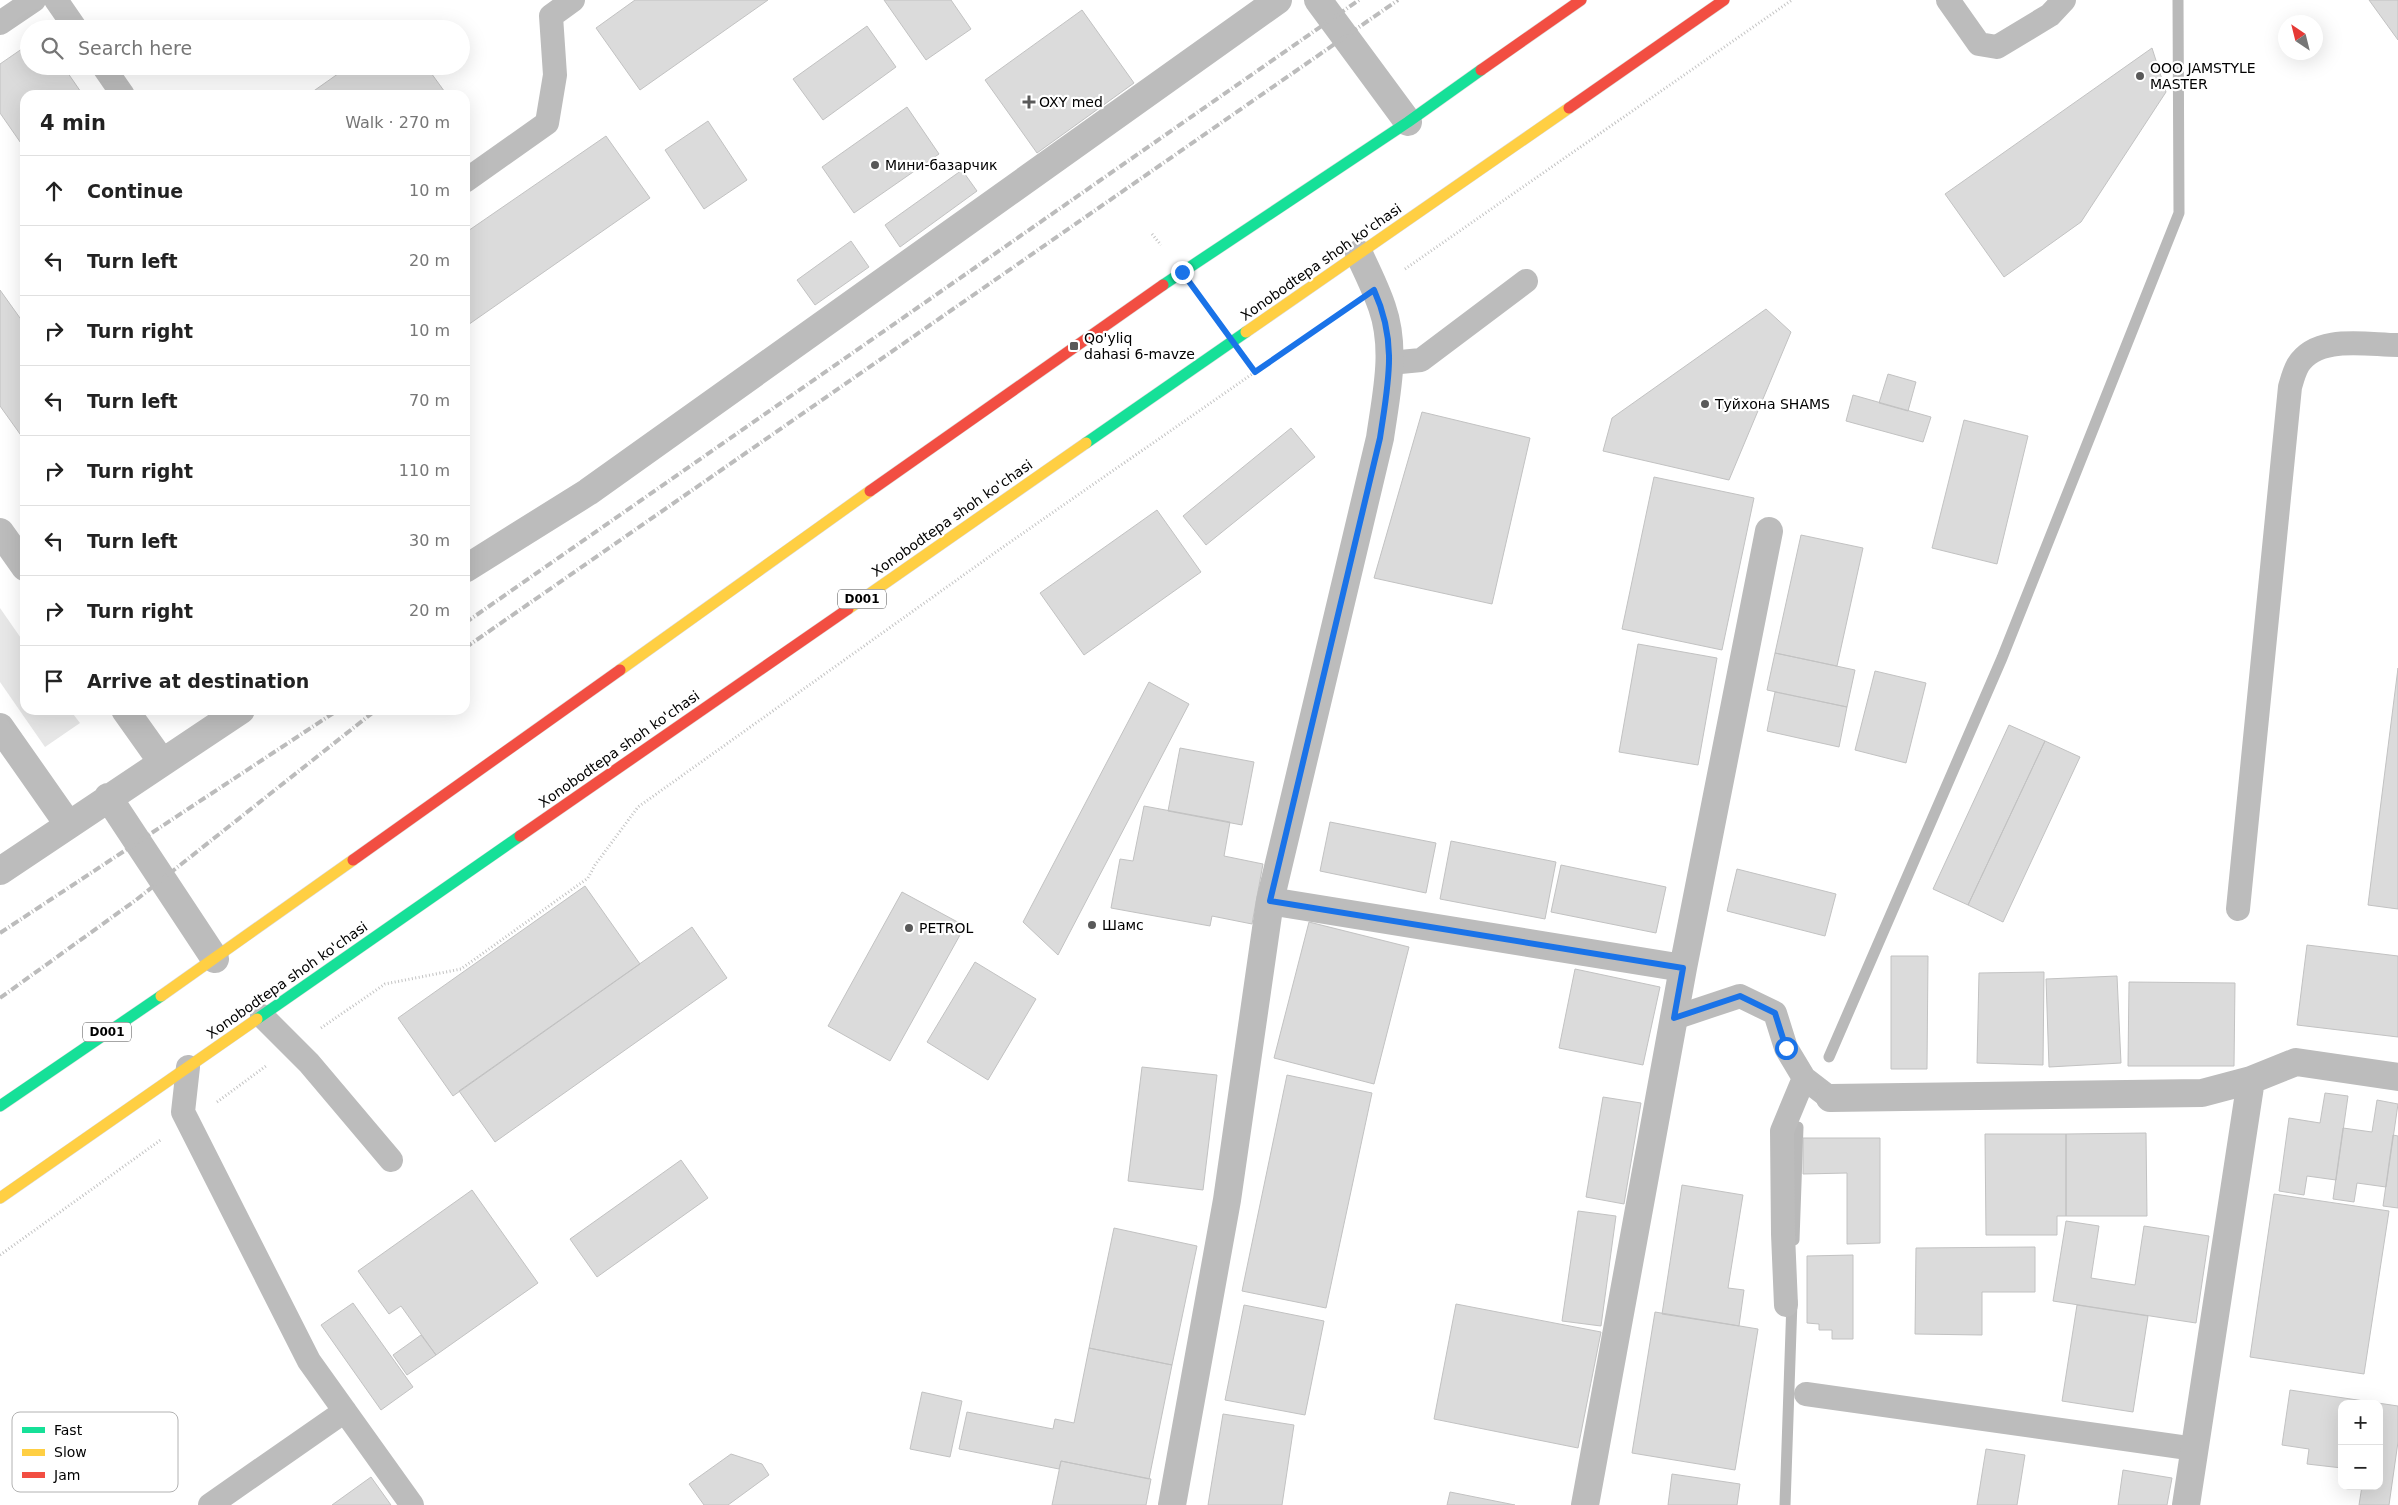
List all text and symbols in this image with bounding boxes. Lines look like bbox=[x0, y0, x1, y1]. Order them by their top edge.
north arrow bbox=[2278, 15, 2323, 60]
search box bbox=[20, 20, 470, 75]
icon: search bbox=[38, 34, 66, 62]
text: Search here bbox=[78, 37, 192, 59]
place label: OOO JAMSTYLE MASTER bbox=[2150, 60, 2256, 92]
marker: OOO JAMSTYLE MASTER bbox=[2134, 70, 2146, 82]
place label: OXY med bbox=[1039, 94, 1103, 110]
marker: OXY med bbox=[1023, 96, 1035, 108]
text: 4 min bbox=[40, 111, 106, 135]
text: Walk · 270 m bbox=[345, 113, 450, 132]
place label: Мини-базарчик bbox=[885, 157, 997, 173]
marker: Мини-базарчик bbox=[869, 159, 881, 171]
icon: ahead bbox=[40, 177, 68, 205]
text: Continue bbox=[87, 180, 183, 202]
text: 10 m bbox=[409, 181, 450, 200]
street label: Xonobodtepa shoh ko'chasi bbox=[1238, 200, 1404, 324]
icon: left bbox=[40, 247, 68, 275]
text: Turn left bbox=[87, 250, 178, 272]
text: 20 m bbox=[409, 251, 450, 270]
route end bbox=[1171, 261, 1194, 284]
icon: right bbox=[40, 317, 68, 345]
text: Turn right bbox=[87, 320, 193, 342]
text: 10 m bbox=[409, 321, 450, 340]
place label: Qo'yliq dahasi 6-mavze bbox=[1084, 330, 1195, 362]
marker: Qo'yliq dahasi 6-mavze bbox=[1068, 340, 1080, 352]
icon: left bbox=[40, 387, 68, 415]
text: Turn left bbox=[87, 390, 178, 412]
text: 70 m bbox=[409, 391, 450, 410]
place label: Туйхона SHAMS bbox=[1714, 396, 1830, 412]
marker: Туйхона SHAMS bbox=[1699, 398, 1711, 410]
street label: Xonobodtepa shoh ko'chasi bbox=[869, 456, 1035, 580]
icon: right bbox=[40, 457, 68, 485]
text: Turn right bbox=[87, 460, 193, 482]
text: 110 m bbox=[399, 461, 450, 480]
icon: left bbox=[40, 527, 68, 555]
text: Turn left bbox=[87, 530, 178, 552]
text: 30 m bbox=[409, 531, 450, 550]
road number: D001 bbox=[838, 590, 886, 608]
icon: right bbox=[40, 597, 68, 625]
text: Turn right bbox=[87, 600, 193, 622]
text: 20 m bbox=[409, 601, 450, 620]
icon: arrive bbox=[40, 667, 68, 695]
text: Arrive at destination bbox=[87, 670, 309, 692]
street label: Xonobodtepa shoh ko'chasi bbox=[536, 687, 702, 811]
place label: Шамс bbox=[1102, 917, 1144, 933]
street label: Xonobodtepa shoh ko'chasi bbox=[204, 918, 370, 1042]
marker: Шамс bbox=[1086, 919, 1098, 931]
place label: PETROL bbox=[919, 920, 974, 936]
marker: PETROL bbox=[903, 922, 915, 934]
road number: D001 bbox=[83, 1022, 131, 1042]
route start bbox=[1775, 1037, 1798, 1060]
map controls bbox=[2338, 1400, 2383, 1490]
button: + bbox=[2338, 1400, 2383, 1445]
legend bbox=[12, 1412, 178, 1492]
text: Fast bbox=[54, 1422, 83, 1438]
text: Slow bbox=[54, 1444, 87, 1460]
button: − bbox=[2338, 1445, 2383, 1490]
text: Jam bbox=[53, 1467, 80, 1483]

